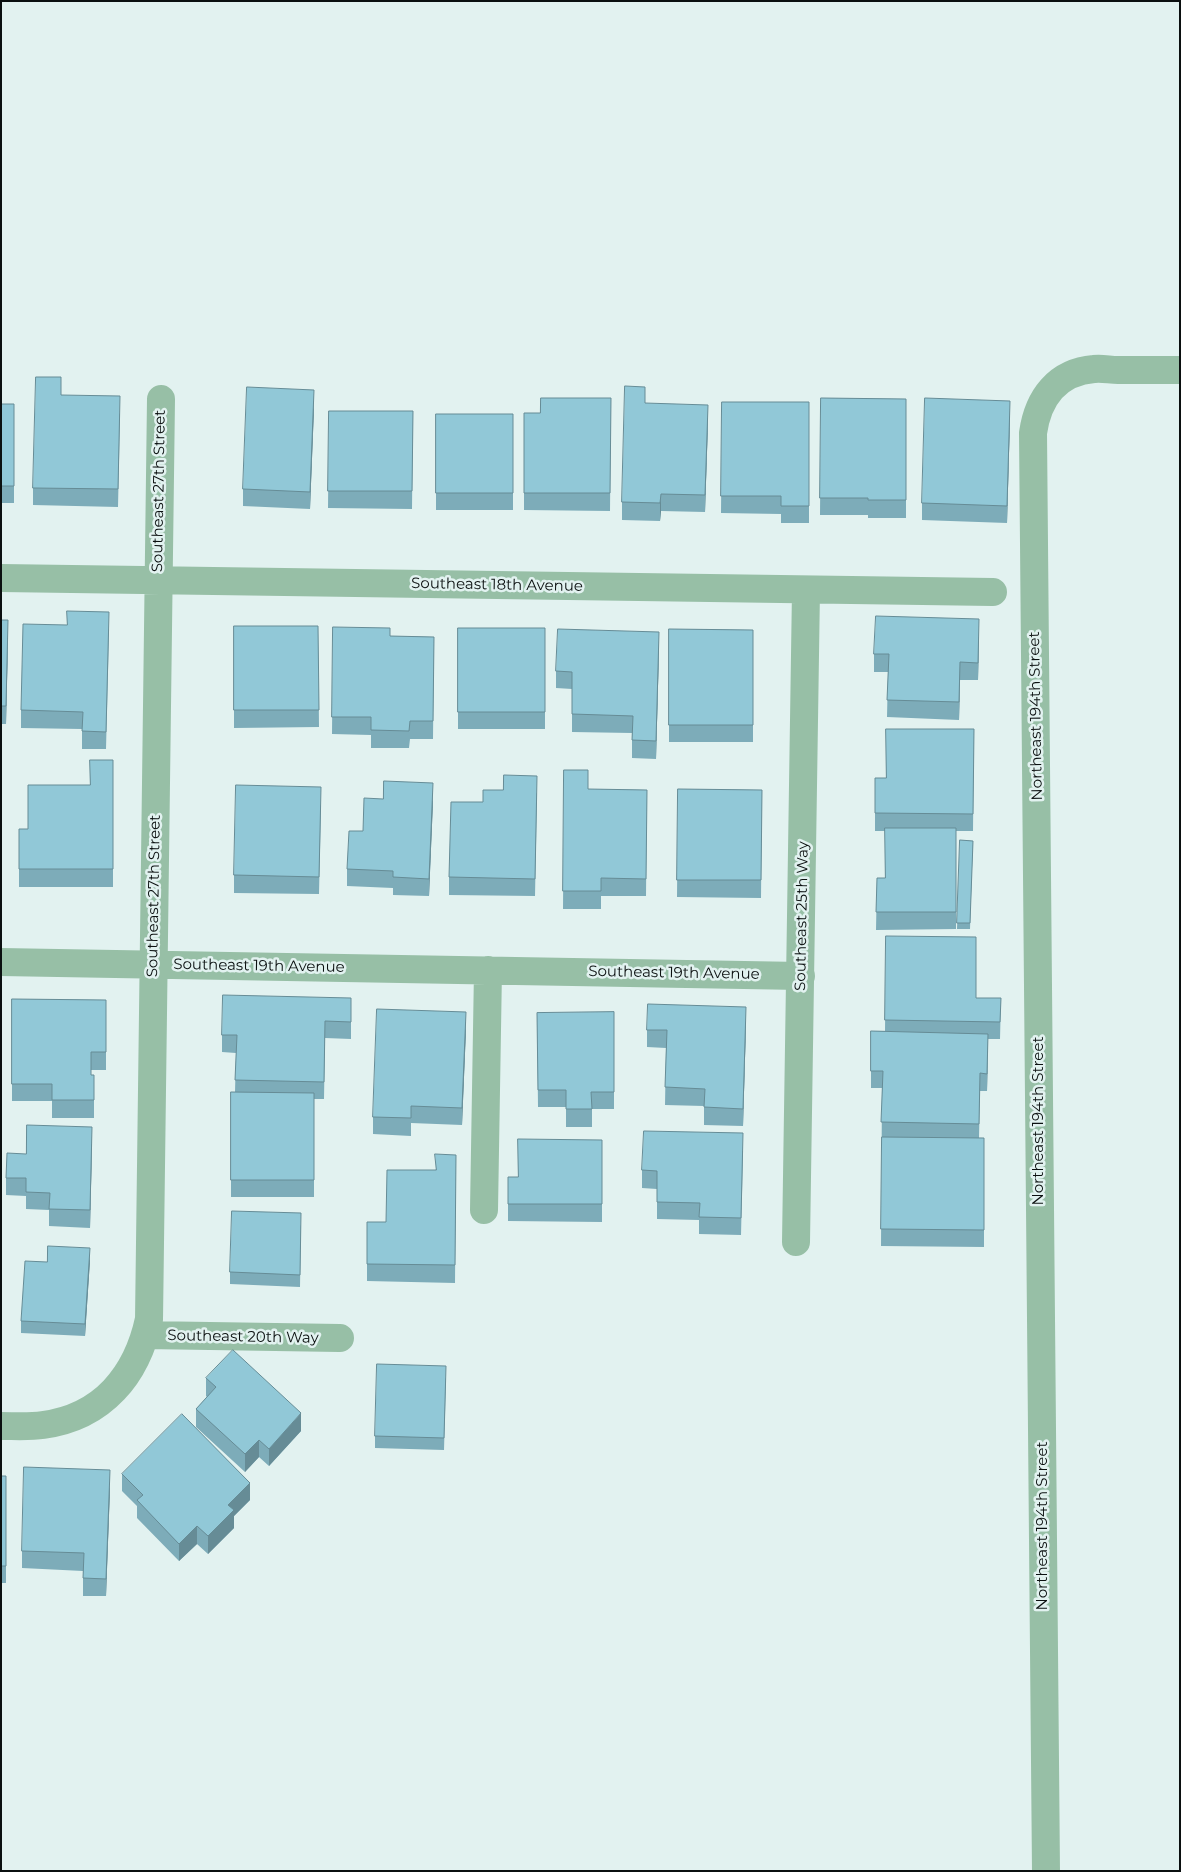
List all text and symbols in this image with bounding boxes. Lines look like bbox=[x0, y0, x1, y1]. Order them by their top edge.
street label: Southeast 27th Street bbox=[149, 410, 169, 572]
street label: Southeast 18th Avenue bbox=[411, 575, 583, 595]
street label: Northeast 194th Street bbox=[1026, 631, 1046, 801]
street label: Southeast 27th Street bbox=[144, 815, 164, 977]
street label: Southeast 25th Way bbox=[792, 841, 812, 991]
street label: Southeast 19th Avenue bbox=[173, 956, 345, 976]
street label: Southeast 19th Avenue bbox=[588, 963, 760, 983]
street label: Northeast 194th Street bbox=[1030, 1036, 1048, 1206]
street label: Southeast 20th Way bbox=[167, 1327, 319, 1347]
street label: Northeast 194th Street bbox=[1034, 1441, 1052, 1611]

